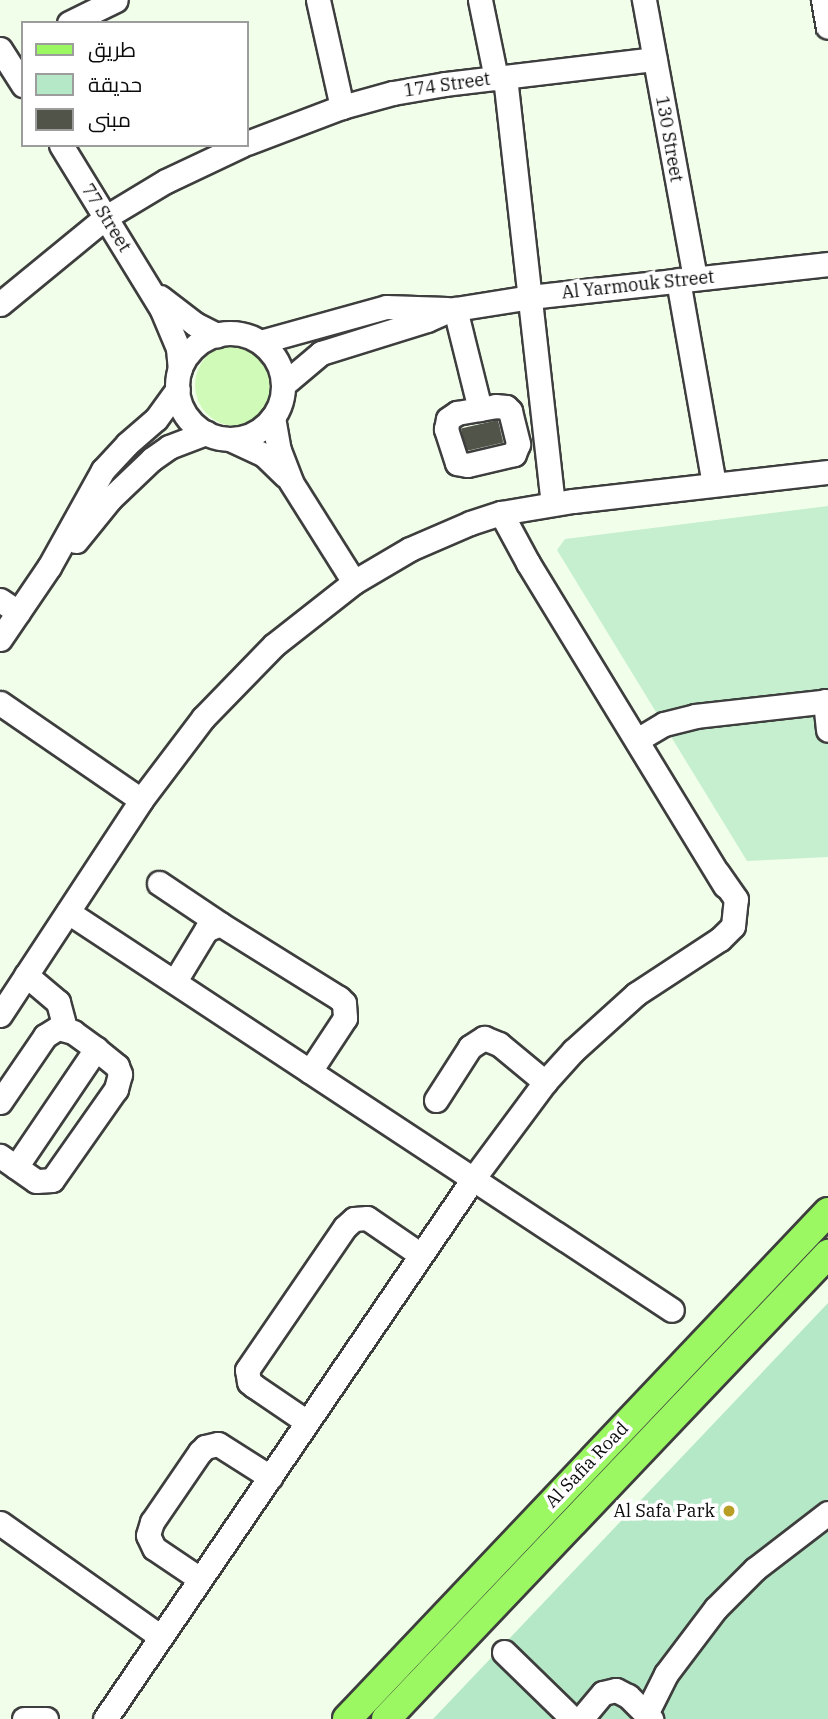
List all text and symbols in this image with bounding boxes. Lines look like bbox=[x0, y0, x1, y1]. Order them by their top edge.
legend bbox=[21, 21, 248, 147]
text: طريق bbox=[88, 35, 136, 63]
street label: 174 Street bbox=[402, 68, 492, 102]
text: حديقة bbox=[88, 70, 142, 98]
street label: 130 Street bbox=[651, 94, 687, 184]
text: مبنى bbox=[88, 105, 131, 133]
street label: 77 Street bbox=[77, 180, 135, 256]
street label: Al Yarmouk Street bbox=[561, 266, 715, 304]
street label: Al Safia Road bbox=[541, 1418, 633, 1512]
place label: Al Safa Park bbox=[613, 1500, 715, 1522]
marker: Al Safa Park bbox=[721, 1503, 737, 1519]

